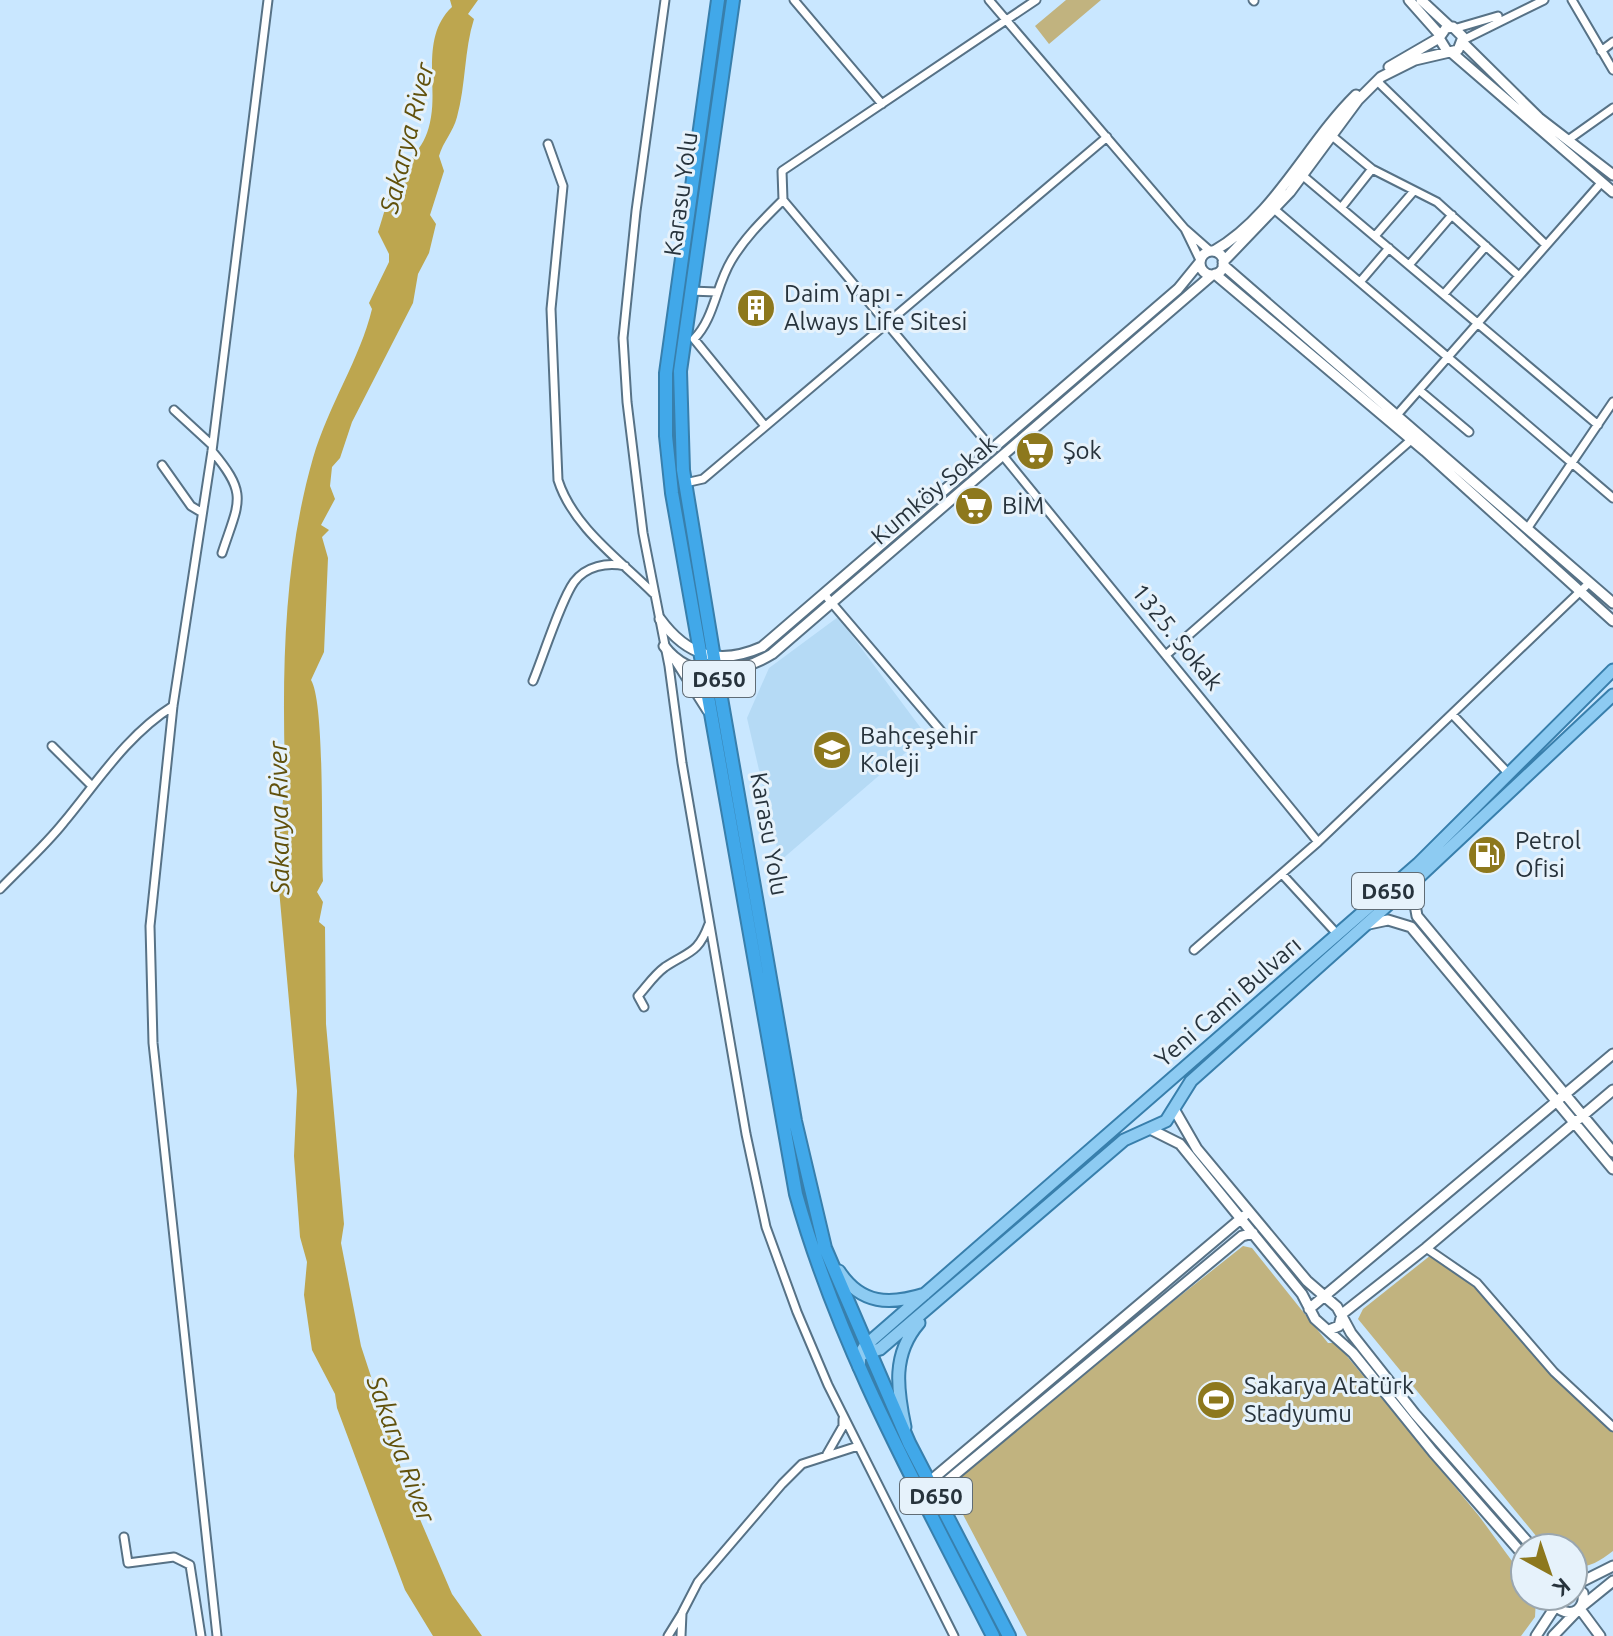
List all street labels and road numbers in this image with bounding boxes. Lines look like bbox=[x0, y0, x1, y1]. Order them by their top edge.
street label: Karasu Yolu bbox=[658, 130, 703, 258]
street label: Kumköy Sokak bbox=[866, 430, 1002, 550]
street label: 1325. Sokak bbox=[1126, 578, 1228, 695]
road number: D650 bbox=[683, 661, 755, 697]
street label: Karasu Yolu bbox=[745, 770, 794, 898]
road number: D650 bbox=[1352, 873, 1424, 909]
street label: Yeni Cami Bulvarı bbox=[1149, 931, 1306, 1072]
road number: D650 bbox=[900, 1478, 972, 1514]

